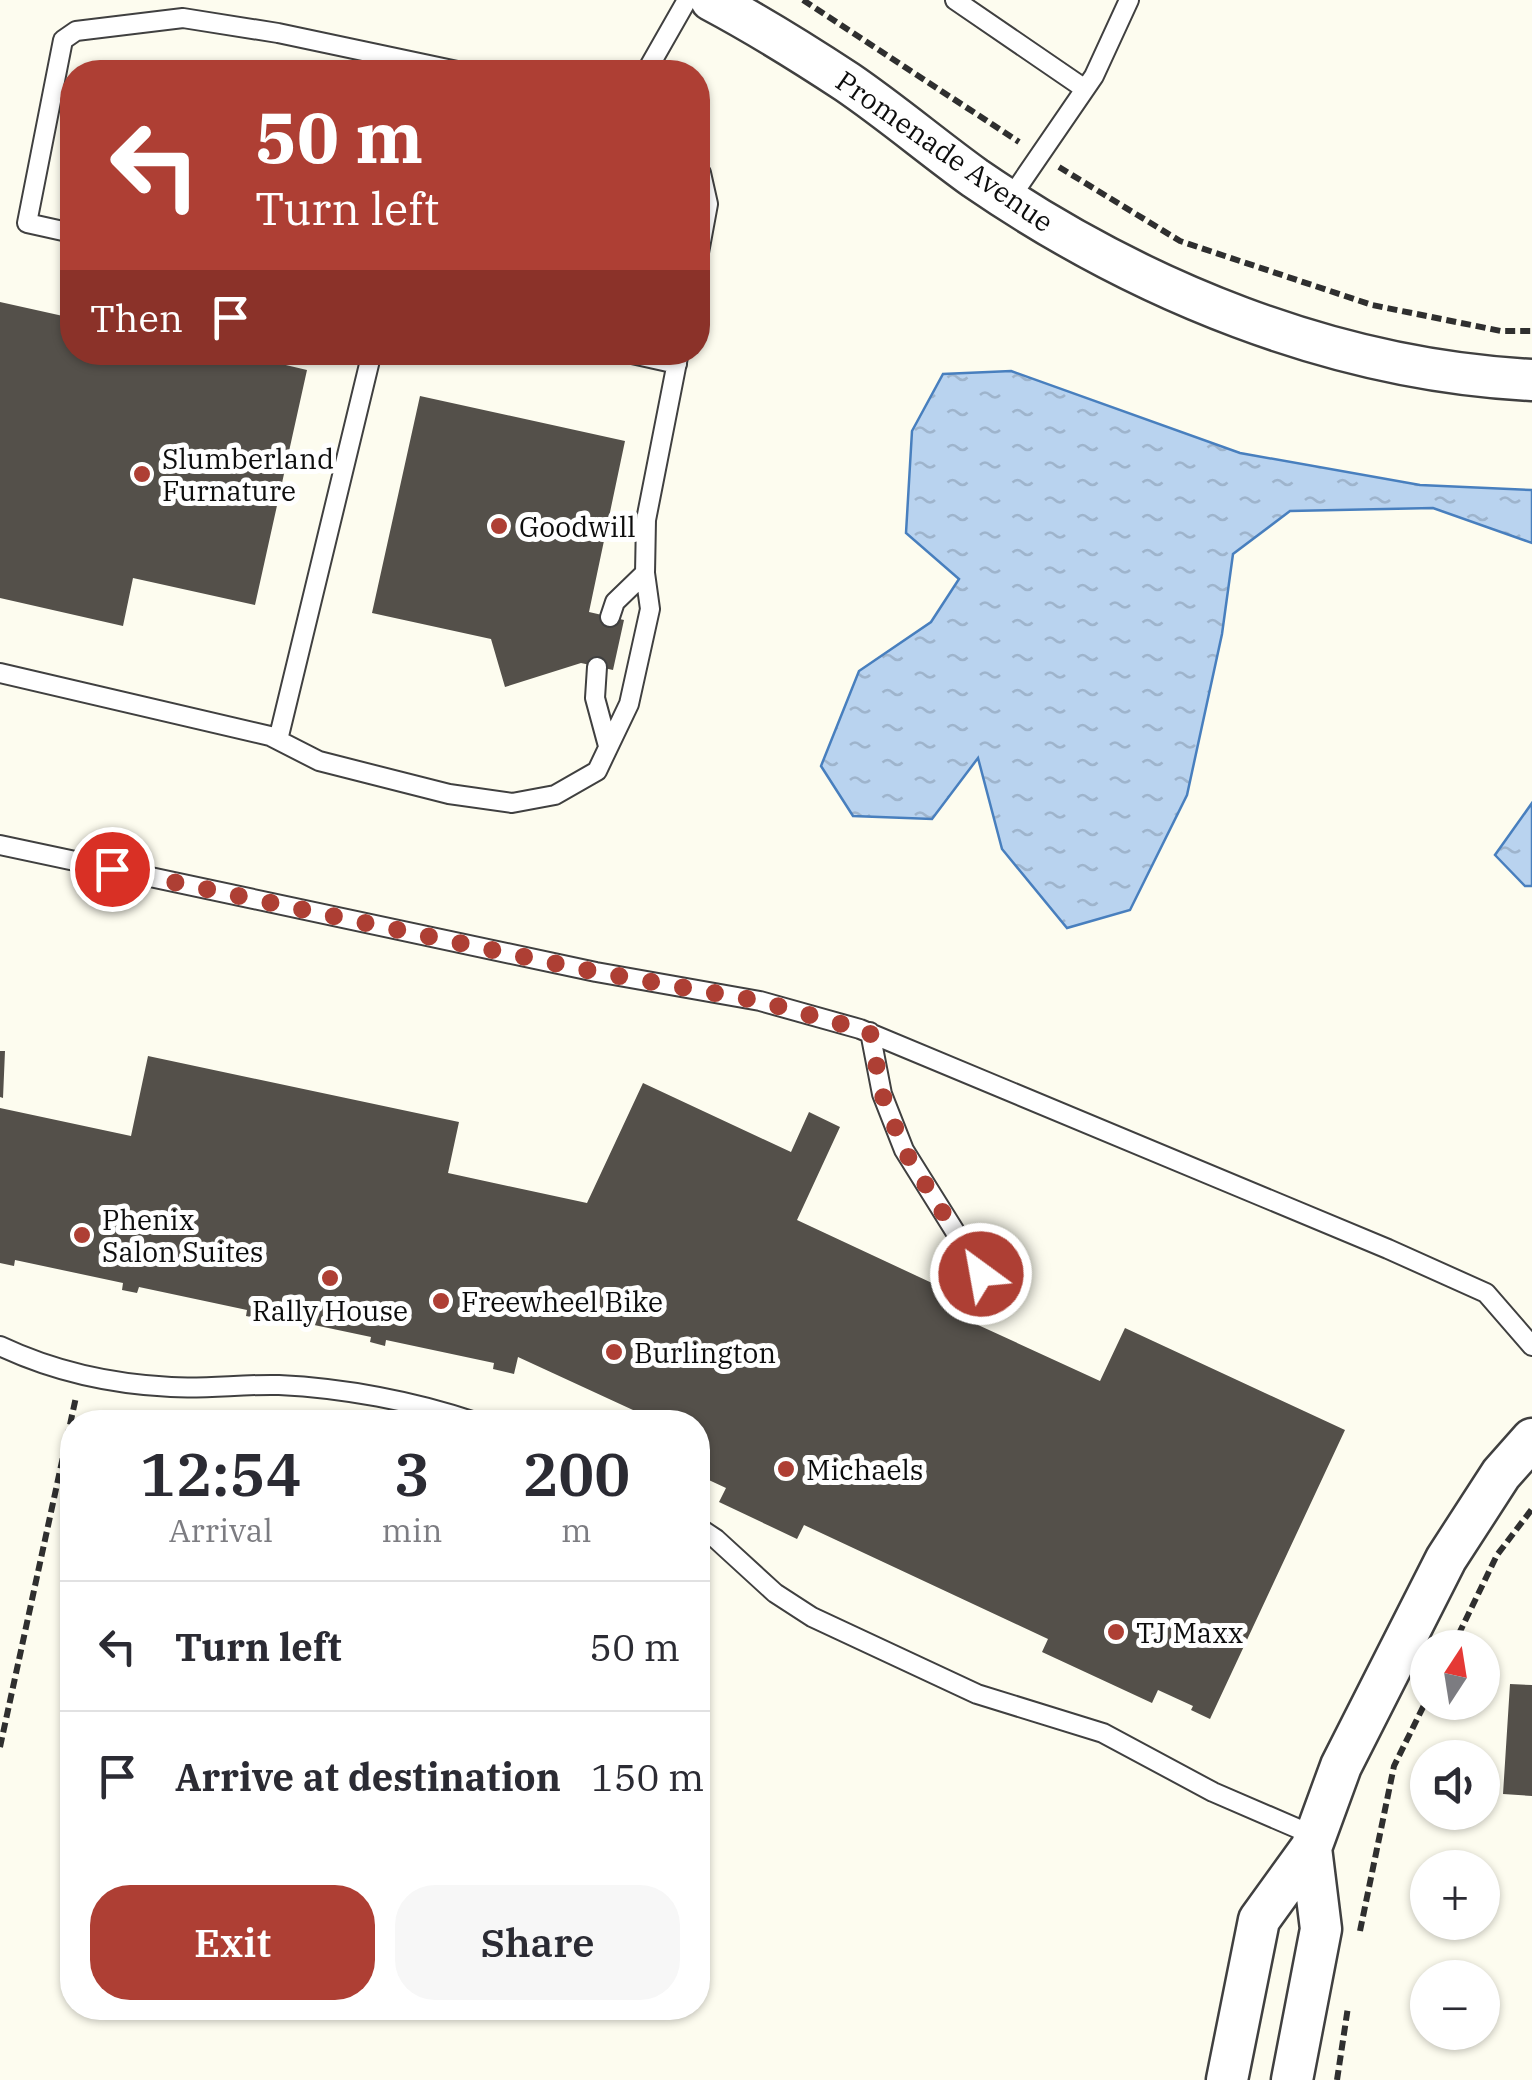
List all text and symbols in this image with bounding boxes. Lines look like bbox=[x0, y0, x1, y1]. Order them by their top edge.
street label: Promenade Avenue bbox=[829, 62, 1061, 240]
text: 50 m bbox=[255, 91, 423, 182]
icon: left bbox=[90, 100, 220, 230]
text: Turn left bbox=[255, 179, 439, 237]
icon: arrive bbox=[203, 290, 258, 345]
text: Then bbox=[90, 293, 183, 342]
place label: Slumberland Furnature bbox=[162, 440, 334, 509]
marker: Slumberland Furnature bbox=[131, 463, 153, 485]
place label: Goodwill bbox=[519, 508, 636, 545]
marker: Goodwill bbox=[488, 515, 510, 537]
pin bbox=[70, 827, 155, 912]
icon: arrive bbox=[85, 842, 140, 897]
place label: Phenix Salon Suites bbox=[102, 1201, 264, 1270]
position arrow bbox=[929, 1222, 1033, 1326]
marker: Phenix Salon Suites bbox=[71, 1224, 93, 1246]
marker: Rally House bbox=[319, 1267, 341, 1289]
place label: Freewheel Bike bbox=[461, 1283, 663, 1320]
marker: Freewheel Bike bbox=[430, 1290, 452, 1312]
place label: Rally House bbox=[252, 1292, 408, 1329]
place label: Burlington bbox=[634, 1334, 776, 1371]
marker: Burlington bbox=[603, 1341, 625, 1363]
text: 12:54 bbox=[140, 1434, 302, 1513]
text: 3 bbox=[394, 1434, 430, 1513]
text: 200 bbox=[522, 1434, 630, 1513]
place label: Michaels bbox=[806, 1451, 924, 1488]
marker: Michaels bbox=[775, 1458, 797, 1480]
text: Arrival bbox=[169, 1509, 273, 1551]
text: min bbox=[381, 1509, 442, 1551]
text: m bbox=[561, 1509, 591, 1551]
place label: TJ Maxx bbox=[1136, 1614, 1244, 1651]
icon: left bbox=[90, 1619, 145, 1674]
marker: TJ Maxx bbox=[1105, 1621, 1127, 1643]
text: Turn left bbox=[175, 1622, 342, 1671]
text: 50 m bbox=[589, 1622, 680, 1671]
north arrow bbox=[1410, 1630, 1500, 1720]
map controls bbox=[1410, 1630, 1500, 2050]
button: sound bbox=[1410, 1740, 1500, 1830]
icon: arrive bbox=[90, 1749, 145, 1804]
text: Arrive at destination bbox=[175, 1752, 561, 1801]
text: 150 m bbox=[591, 1752, 704, 1801]
button: + bbox=[1410, 1850, 1500, 1940]
button: Exit bbox=[90, 1885, 375, 2000]
button: Share bbox=[395, 1885, 680, 2000]
button: − bbox=[1410, 1960, 1500, 2050]

